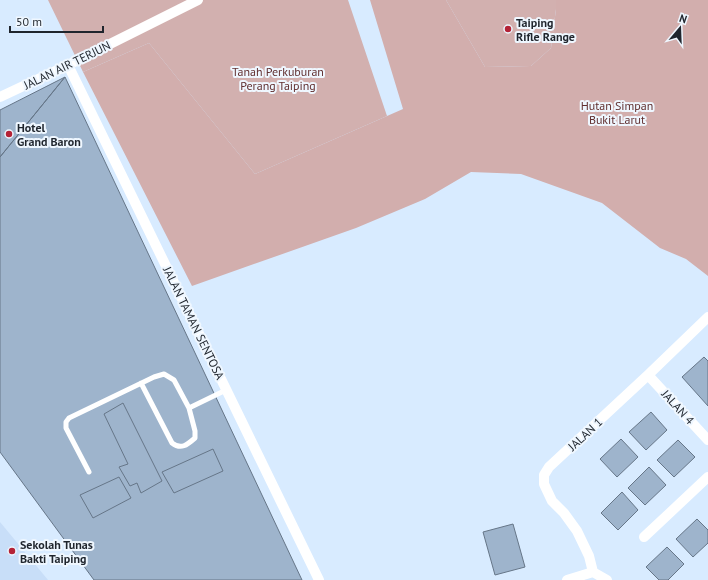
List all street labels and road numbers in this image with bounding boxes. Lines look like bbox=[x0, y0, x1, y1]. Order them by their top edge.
street label: JALAN AIR TERJUN bbox=[20, 37, 113, 93]
street label: JALAN TAMAN SENTOSA bbox=[160, 263, 228, 382]
street label: JALAN 4 bbox=[658, 386, 698, 428]
street label: JALAN 1 bbox=[564, 414, 605, 454]

